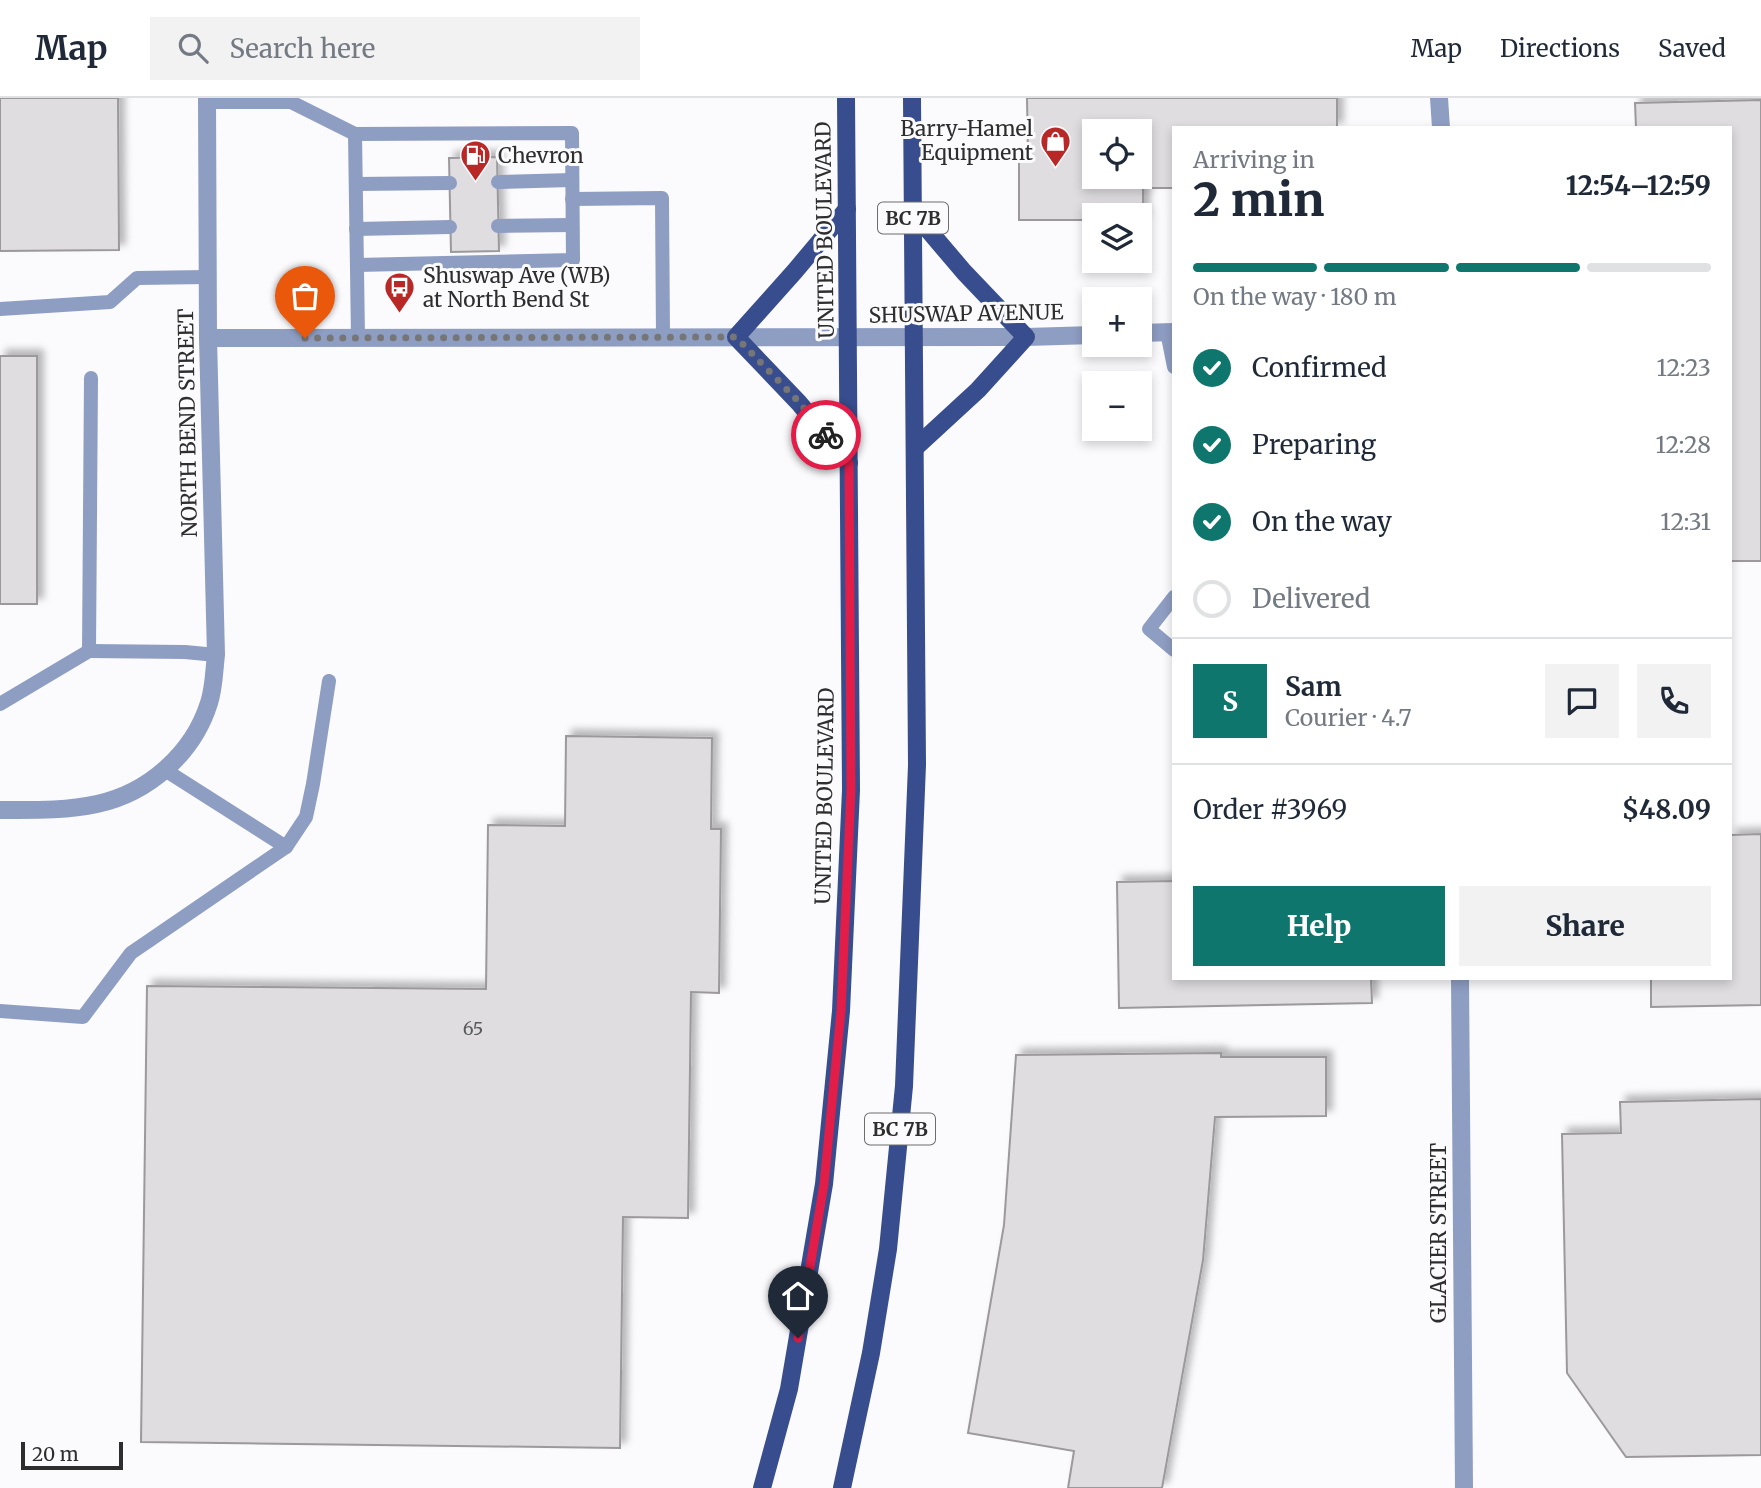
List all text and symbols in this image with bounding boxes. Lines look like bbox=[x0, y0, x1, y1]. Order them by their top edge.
search box bbox=[150, 17, 640, 80]
text: Map bbox=[35, 28, 108, 69]
icon: search bbox=[174, 29, 212, 67]
text: Search here bbox=[230, 32, 375, 65]
text: Map bbox=[1411, 33, 1462, 64]
text: Directions bbox=[1500, 33, 1620, 64]
text: Saved bbox=[1658, 33, 1726, 64]
place label: Barry-Hamel Equipment bbox=[900, 115, 1033, 166]
map controls bbox=[1082, 119, 1152, 441]
button: locate bbox=[1082, 119, 1152, 189]
street label: UNITED BOULEVARD bbox=[809, 121, 840, 339]
shop icon: Barry-Hamel Equipment bbox=[1039, 124, 1073, 168]
fuel station icon: Chevron bbox=[458, 139, 492, 183]
place label: Chevron bbox=[498, 142, 584, 169]
text: Arriving in bbox=[1193, 145, 1315, 174]
text: 12:54–12:59 bbox=[1566, 169, 1711, 202]
text: 2 min bbox=[1193, 171, 1325, 229]
road number: BC 7B bbox=[878, 202, 948, 234]
button: layers bbox=[1082, 203, 1152, 273]
place label: Shuswap Ave (WB) at North Bend St bbox=[423, 262, 611, 313]
pin bbox=[275, 266, 335, 338]
bus stop icon: Shuswap Ave (WB) at North Bend St bbox=[383, 271, 417, 315]
icon: bag bbox=[286, 277, 324, 315]
text: On the way · 180 m bbox=[1193, 282, 1397, 311]
button: + bbox=[1082, 287, 1152, 357]
street label: SHUSWAP AVENUE bbox=[868, 298, 1064, 329]
street label: NORTH BEND STREET bbox=[172, 308, 203, 538]
icon: check bbox=[1193, 349, 1231, 387]
text: Confirmed bbox=[1252, 351, 1387, 384]
text: 12:23 bbox=[1656, 353, 1711, 382]
button: − bbox=[1082, 371, 1152, 441]
courier bbox=[791, 400, 861, 470]
icon: bike bbox=[807, 416, 845, 454]
icon: check bbox=[1193, 426, 1231, 464]
text: Preparing bbox=[1252, 428, 1376, 461]
text: 12:28 bbox=[1655, 430, 1711, 459]
icon: check bbox=[1193, 503, 1231, 541]
text: On the way bbox=[1252, 505, 1392, 538]
text: 12:31 bbox=[1660, 507, 1711, 536]
text: Delivered bbox=[1252, 582, 1371, 615]
button: chat bbox=[1545, 664, 1619, 738]
button: phone bbox=[1637, 664, 1711, 738]
text: Sam bbox=[1285, 670, 1342, 703]
text: S bbox=[1222, 685, 1238, 718]
street label: UNITED BOULEVARD bbox=[809, 687, 840, 905]
text: Courier · 4.7 bbox=[1285, 703, 1412, 732]
text: Order #3969 bbox=[1193, 793, 1347, 826]
text: $48.09 bbox=[1622, 793, 1711, 826]
button: Help bbox=[1193, 886, 1445, 966]
button: Share bbox=[1459, 886, 1711, 966]
house number: 65 bbox=[463, 1017, 483, 1040]
road number: BC 7B bbox=[865, 1113, 935, 1144]
street label: GLACIER STREET bbox=[1425, 1143, 1452, 1323]
pin bbox=[768, 1266, 828, 1338]
icon: home bbox=[779, 1277, 817, 1315]
scale bar bbox=[21, 1439, 122, 1471]
text: 20 m bbox=[32, 1442, 79, 1466]

